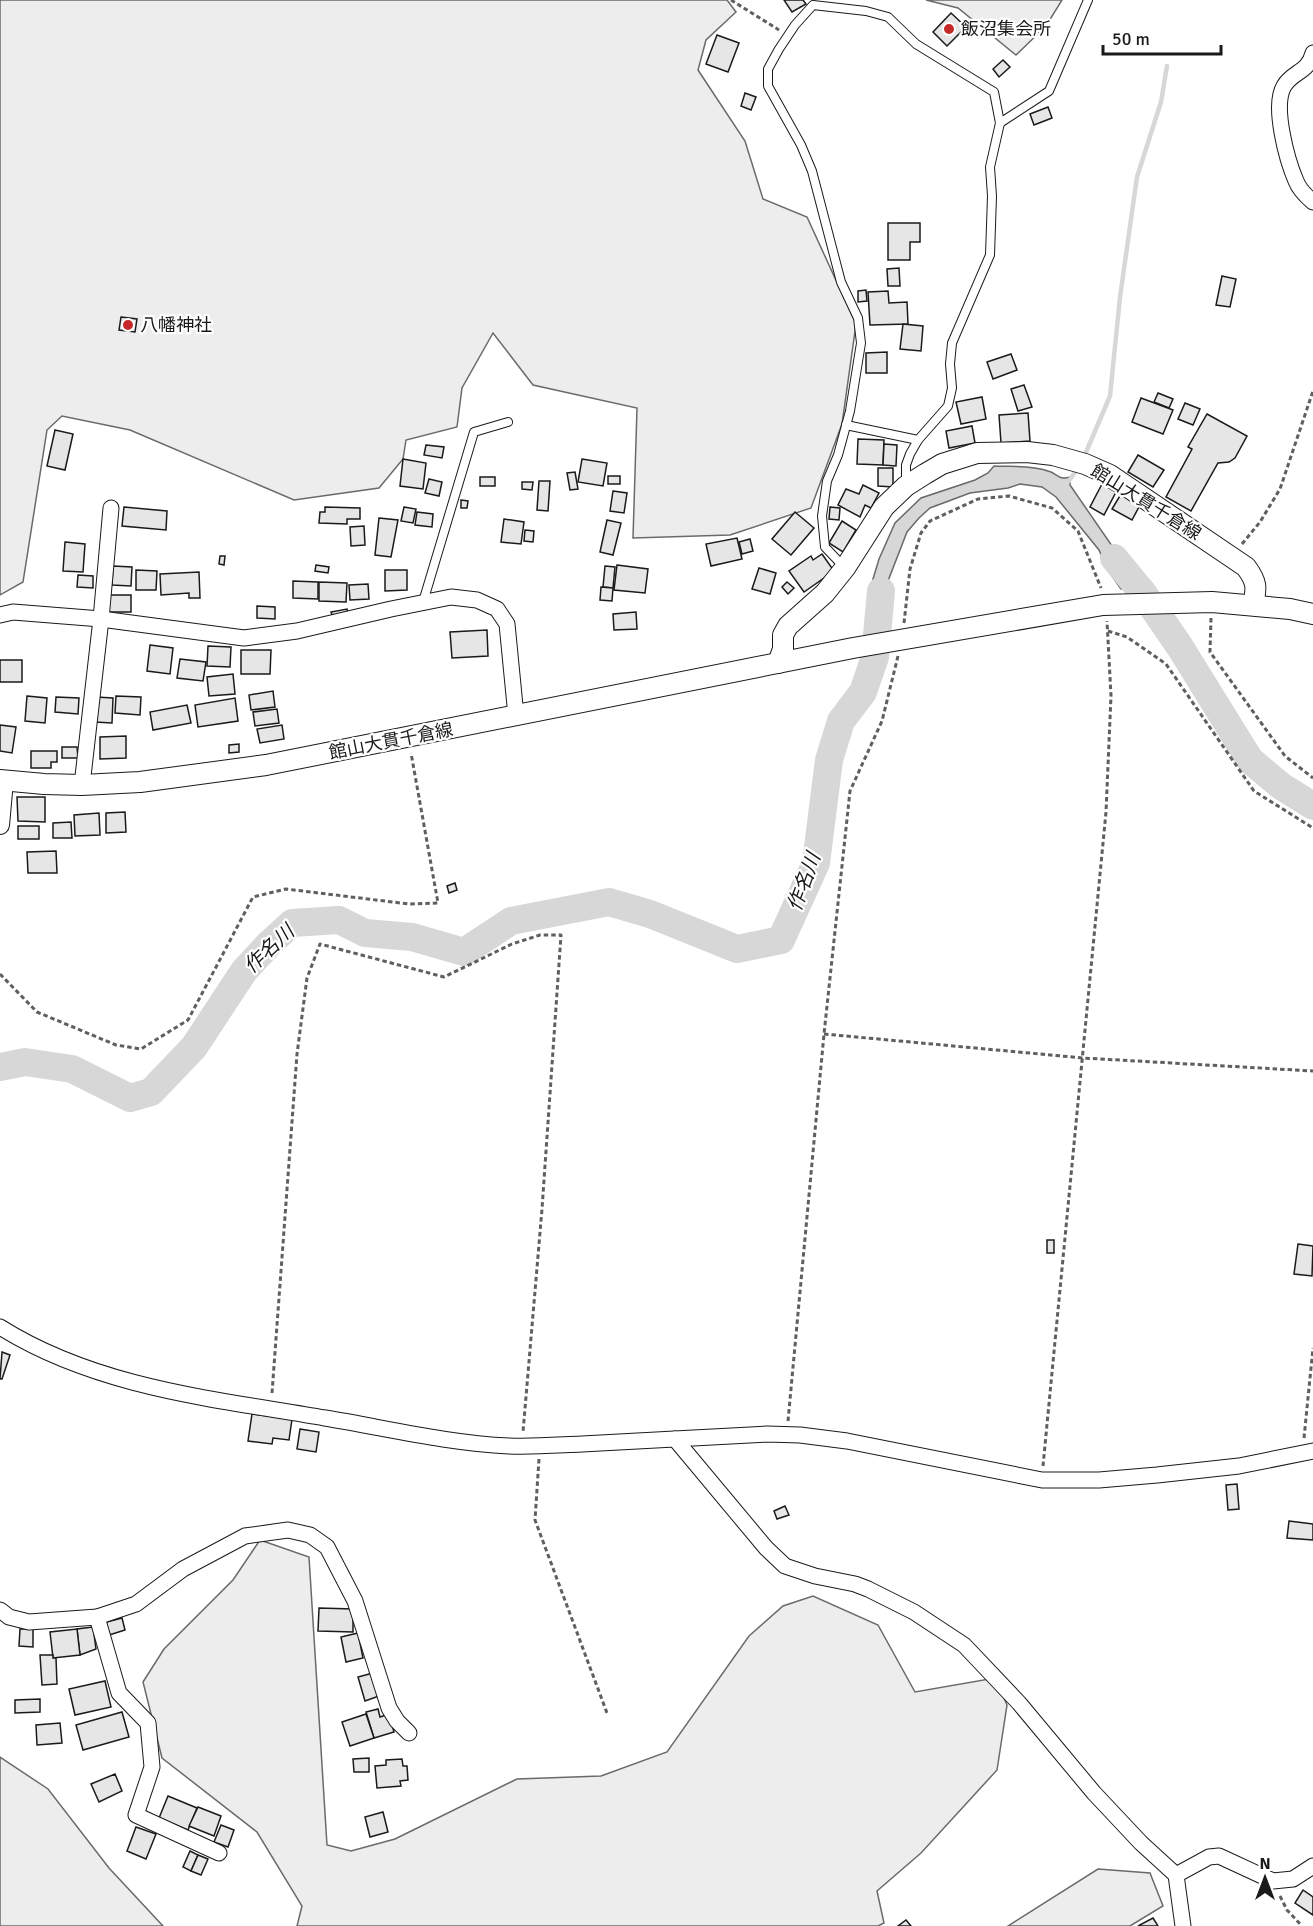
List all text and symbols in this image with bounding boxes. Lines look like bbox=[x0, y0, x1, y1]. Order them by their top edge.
place label: 飯沼集会所 bbox=[961, 18, 1051, 40]
scale bar bbox=[1103, 18, 1222, 56]
marker: 飯沼集会所 bbox=[942, 22, 956, 36]
text: 50 m bbox=[1112, 28, 1150, 50]
place label: 八幡神社 bbox=[140, 314, 212, 336]
marker: 八幡神社 bbox=[121, 318, 135, 332]
street label: 館山大貫千倉線 bbox=[1087, 459, 1205, 545]
street label: 館山大貫千倉線 bbox=[327, 718, 455, 764]
water label: 作名川 bbox=[782, 848, 827, 914]
water label: 作名川 bbox=[239, 918, 301, 979]
north arrow bbox=[1235, 1848, 1295, 1908]
text: N bbox=[1259, 1854, 1271, 1874]

